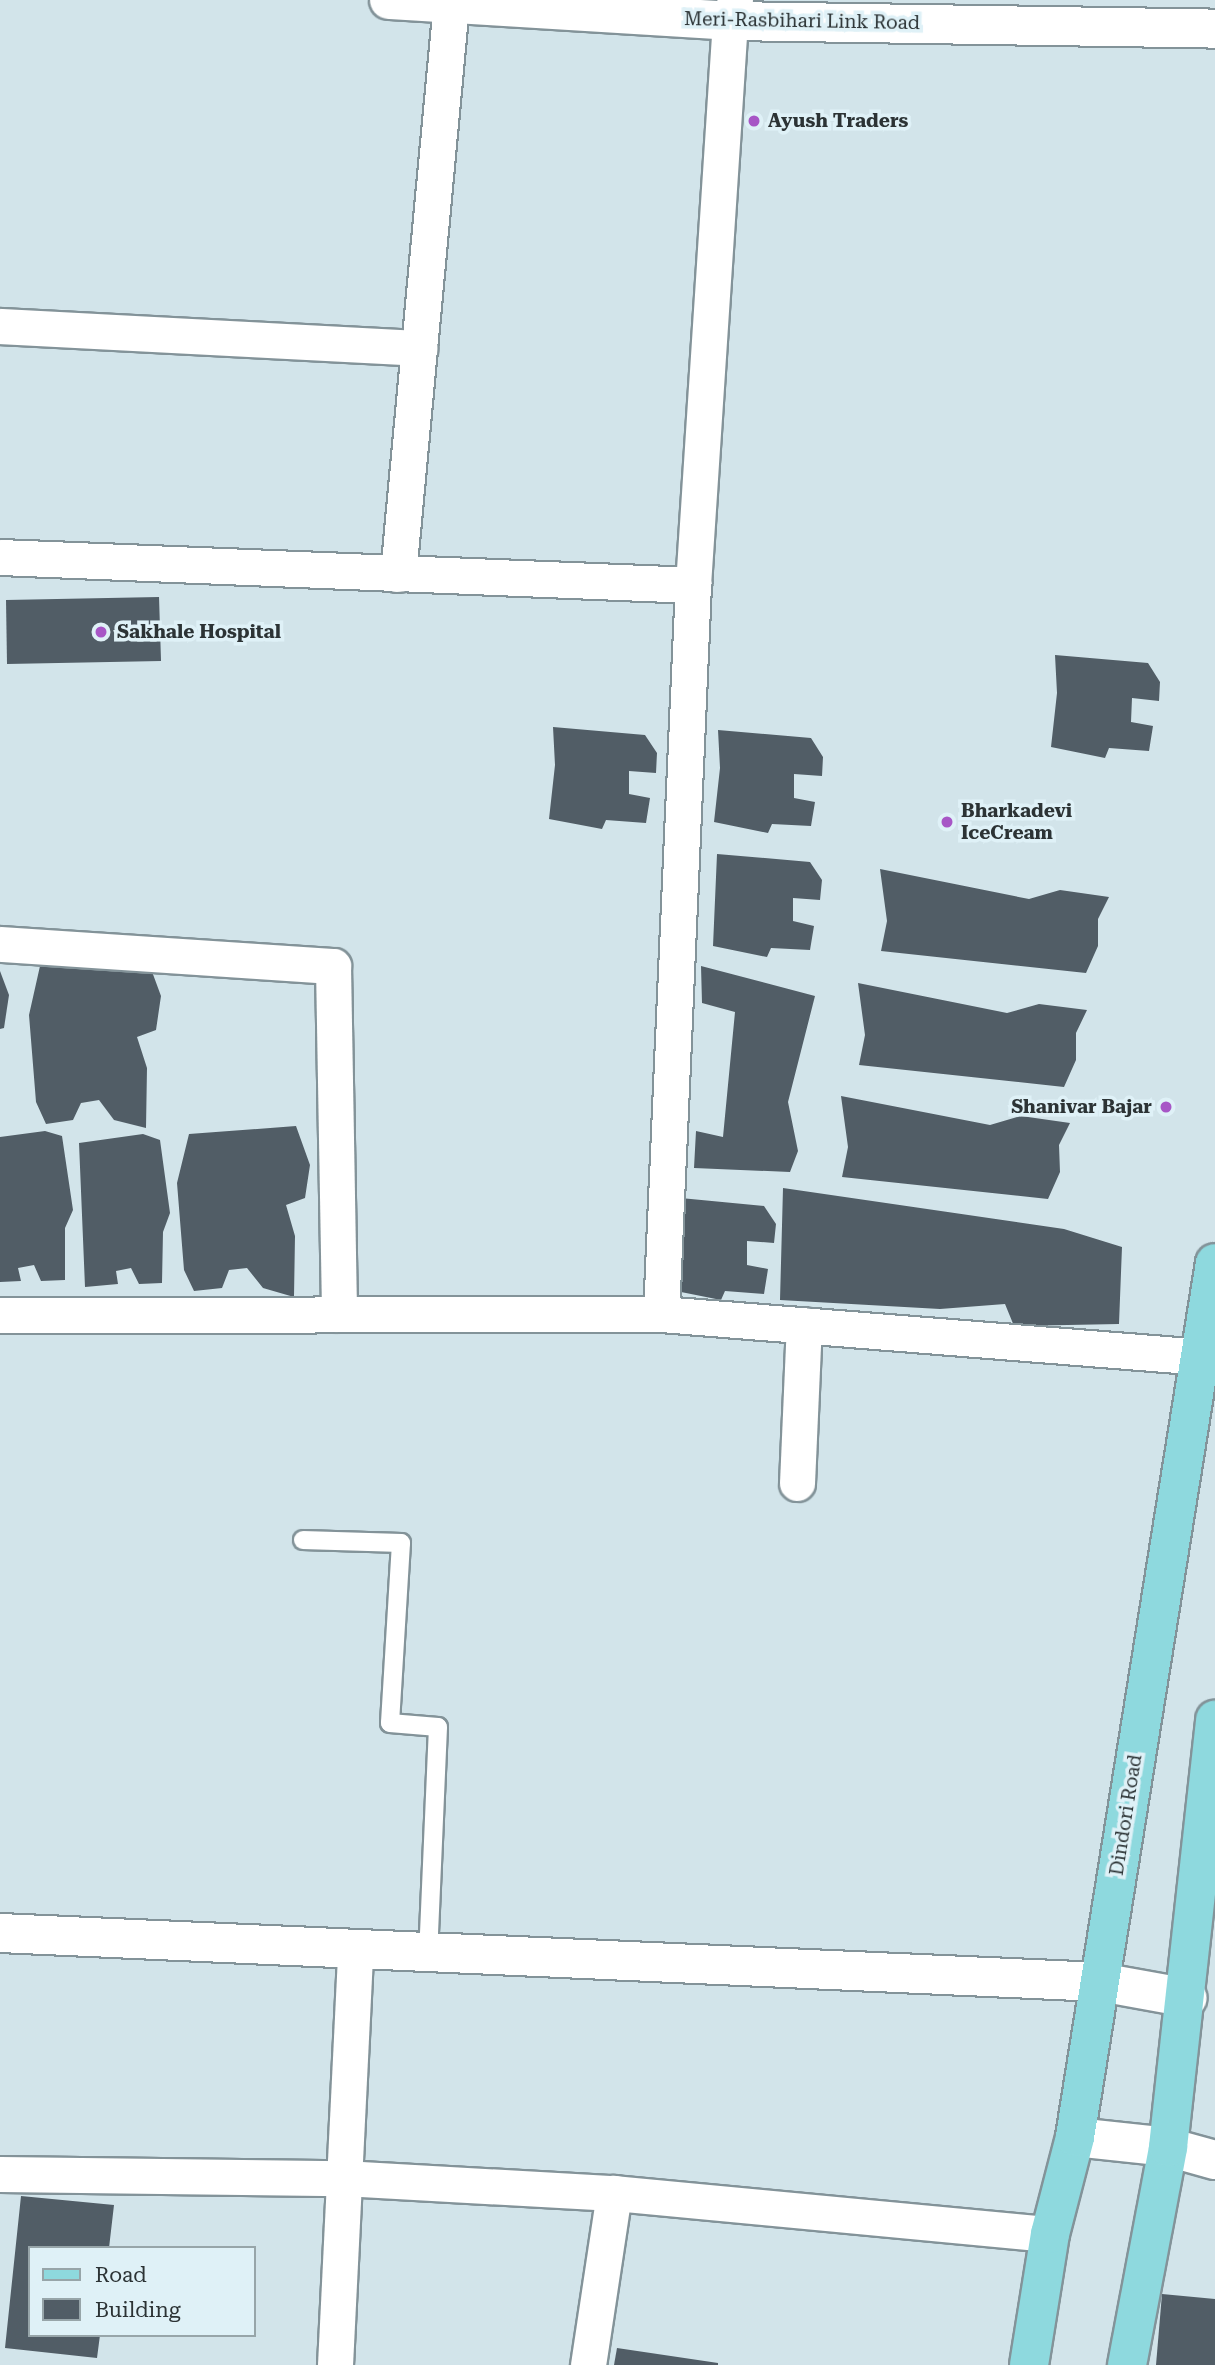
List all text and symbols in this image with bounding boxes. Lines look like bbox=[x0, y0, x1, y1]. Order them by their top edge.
street label: Meri-Rasbihari Link Road bbox=[684, 8, 920, 34]
place label: Ayush Traders bbox=[768, 110, 908, 132]
marker: Ayush Traders bbox=[746, 113, 762, 129]
place label: Sakhale Hospital bbox=[117, 621, 281, 643]
marker: Sakhale Hospital bbox=[91, 622, 111, 642]
place label: Bharkadevi IceCream bbox=[961, 800, 1072, 844]
marker: Bharkadevi IceCream bbox=[939, 814, 955, 830]
place label: Shanivar Bajar bbox=[1011, 1096, 1152, 1118]
marker: Shanivar Bajar bbox=[1158, 1099, 1174, 1115]
street label: Dindori Road bbox=[1105, 1753, 1147, 1877]
legend bbox=[28, 2246, 256, 2337]
text: Road bbox=[95, 2263, 147, 2287]
text: Building bbox=[95, 2298, 181, 2322]

